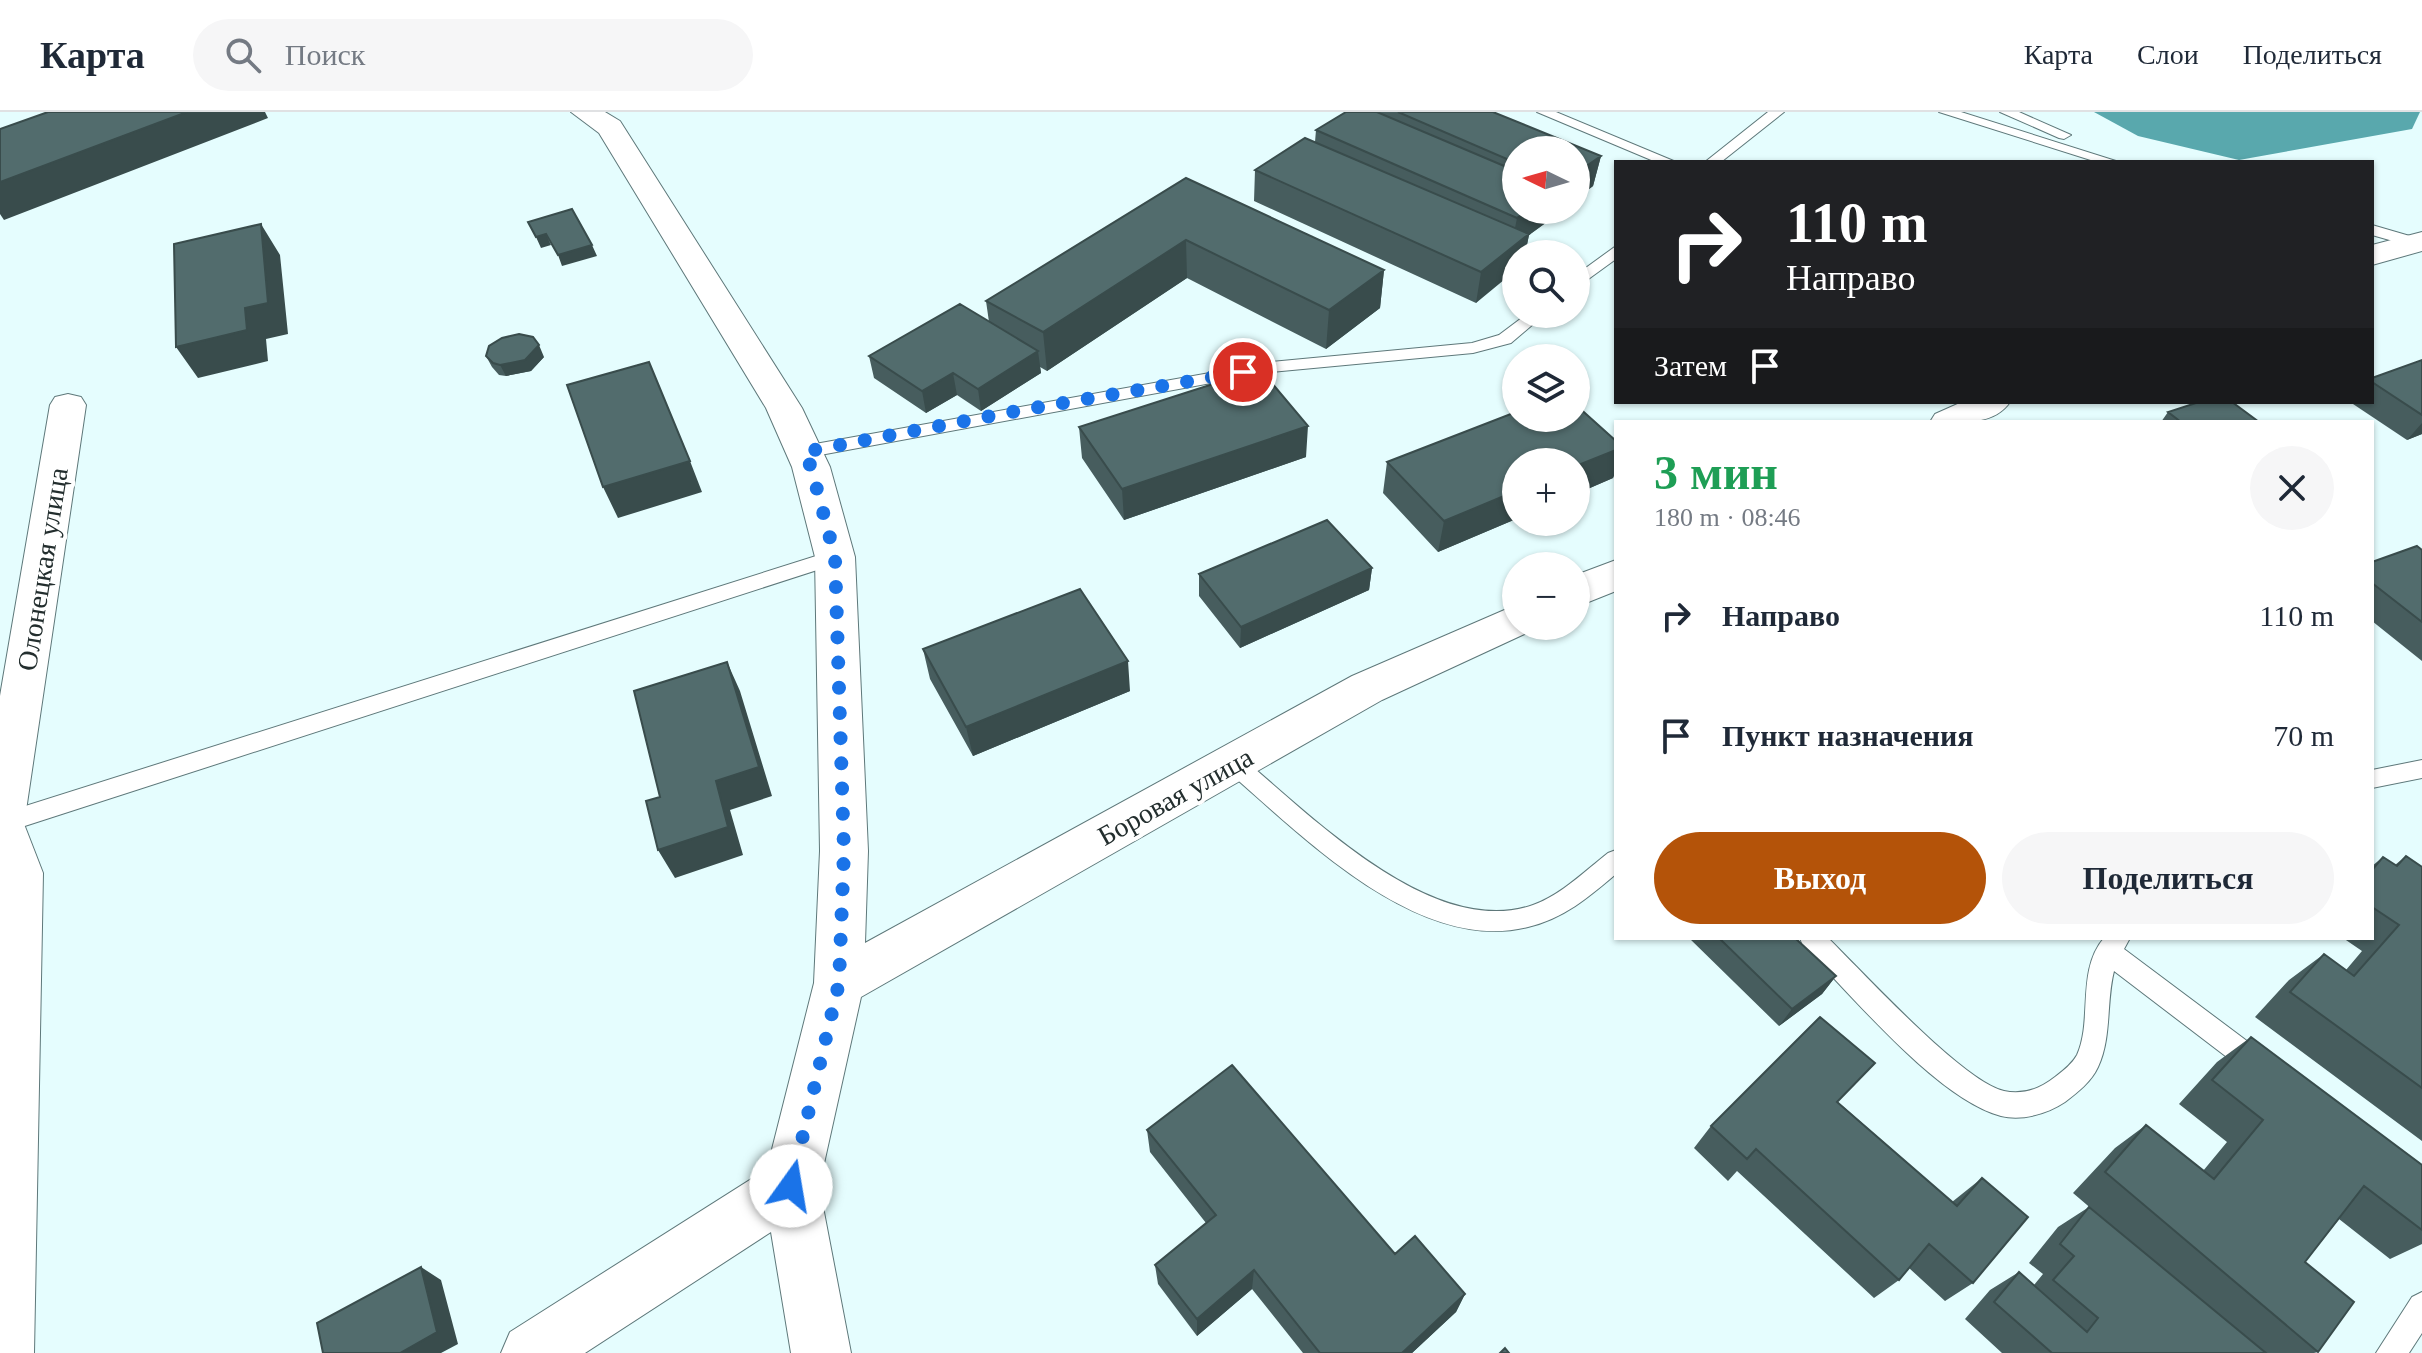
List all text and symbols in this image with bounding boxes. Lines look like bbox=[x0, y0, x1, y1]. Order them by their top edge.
search box bbox=[193, 19, 753, 91]
icon: search bbox=[221, 33, 265, 77]
text: Карта bbox=[40, 34, 145, 76]
text: Поиск bbox=[285, 38, 365, 71]
text: Карта bbox=[2024, 39, 2093, 70]
text: Слои bbox=[2137, 39, 2199, 70]
text: Поделиться bbox=[2243, 39, 2382, 70]
north arrow bbox=[1502, 136, 1590, 224]
map controls bbox=[1502, 136, 1590, 640]
icon: right bbox=[1654, 192, 1758, 296]
text: 110 m bbox=[1786, 192, 1928, 254]
button: search bbox=[1502, 240, 1590, 328]
text: Направо bbox=[1786, 258, 1916, 298]
pin bbox=[1209, 338, 1277, 406]
button: layers bbox=[1502, 344, 1590, 432]
icon: arrive bbox=[1743, 344, 1787, 388]
text: Затем bbox=[1654, 349, 1727, 382]
icon: arrive bbox=[1221, 350, 1265, 394]
text: 3 мин bbox=[1654, 446, 1778, 499]
button: close bbox=[2250, 446, 2334, 530]
button: + bbox=[1502, 448, 1590, 536]
street label: Олонецкая улица bbox=[11, 465, 74, 673]
text: 180 m · 08:46 bbox=[1654, 503, 1801, 532]
button: − bbox=[1502, 552, 1590, 640]
icon: right bbox=[1654, 594, 1698, 638]
text: Направо bbox=[1722, 599, 1840, 632]
text: 110 m bbox=[2259, 599, 2334, 632]
icon: arrive bbox=[1654, 714, 1698, 758]
text: Пункт назначения bbox=[1722, 719, 1974, 752]
text: 70 m bbox=[2273, 719, 2334, 752]
street label: Боровая улица bbox=[1092, 741, 1259, 852]
button: Выход bbox=[1654, 832, 1986, 924]
button: Поделиться bbox=[2002, 832, 2334, 924]
position arrow bbox=[749, 1144, 833, 1228]

